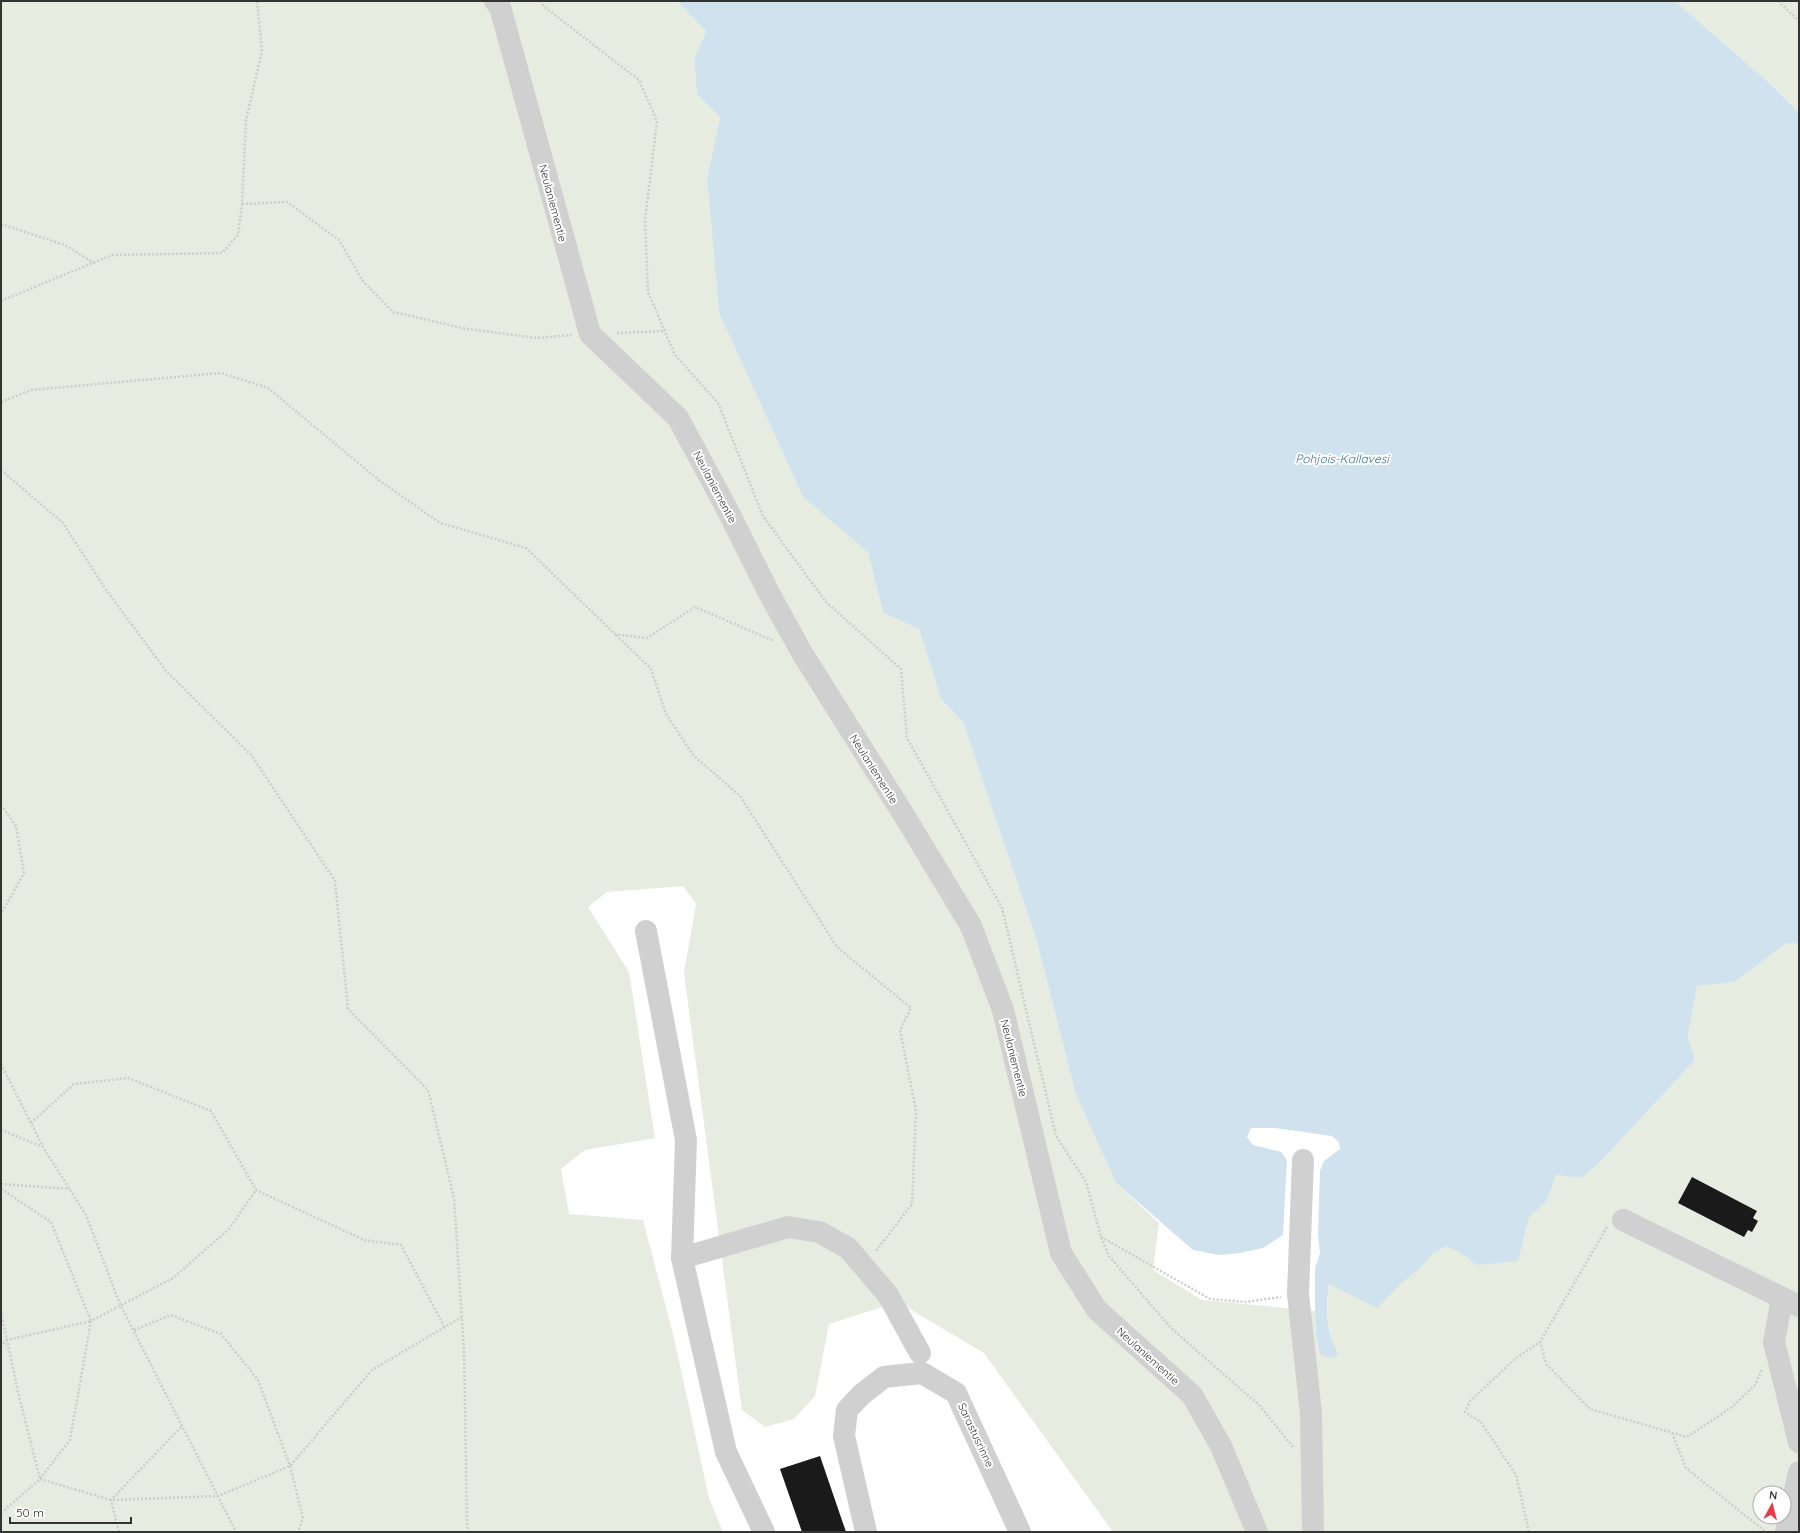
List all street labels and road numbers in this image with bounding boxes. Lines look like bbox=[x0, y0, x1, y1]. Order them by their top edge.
street label: Neulaniementie bbox=[536, 163, 570, 243]
street label: Neulaniementie bbox=[690, 449, 740, 525]
street label: Neulaniementie bbox=[847, 732, 901, 806]
street label: Neulaniementie bbox=[998, 1018, 1030, 1098]
street label: Neulaniementie bbox=[1114, 1324, 1182, 1388]
street label: Sarastusrinne bbox=[955, 1401, 997, 1469]

